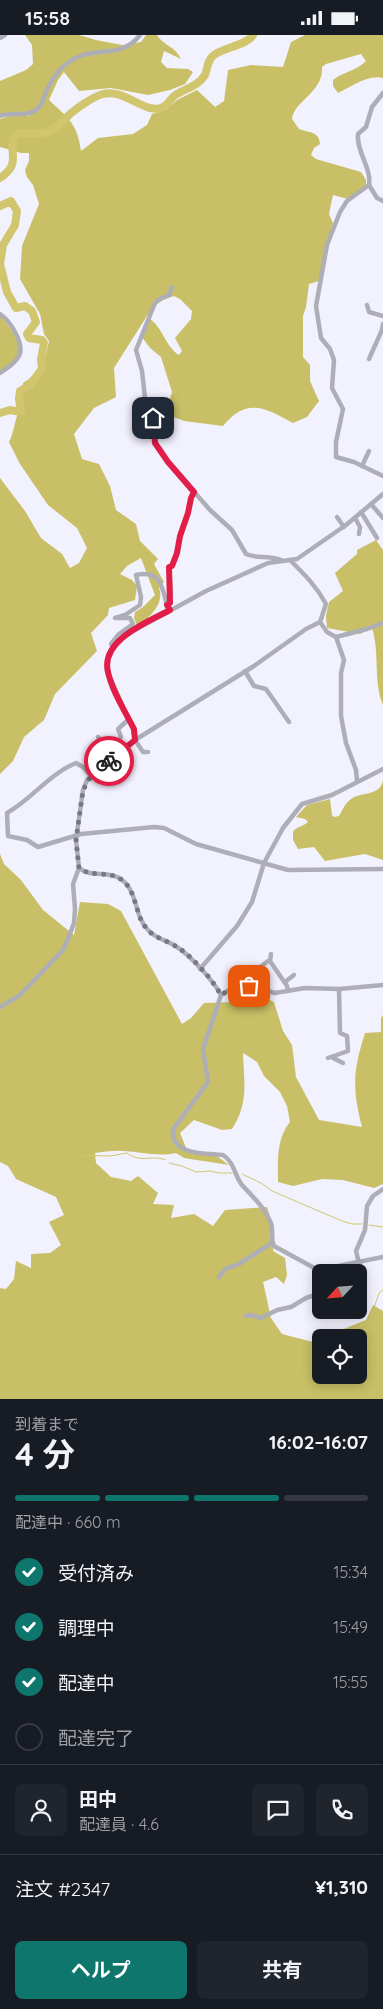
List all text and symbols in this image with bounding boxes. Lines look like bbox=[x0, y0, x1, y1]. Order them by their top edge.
text: 15:58 bbox=[25, 6, 70, 30]
pin bbox=[132, 397, 174, 439]
icon: home bbox=[139, 404, 167, 432]
courier bbox=[84, 736, 134, 786]
icon: bike bbox=[95, 747, 123, 775]
pin bbox=[228, 965, 270, 1007]
icon: bag bbox=[235, 972, 263, 1000]
north arrow bbox=[312, 1264, 368, 1319]
map controls bbox=[312, 1264, 367, 1384]
button: locate bbox=[312, 1329, 367, 1384]
text: 到着まで bbox=[15, 1414, 79, 1434]
text: 16:02–16:07 bbox=[269, 1430, 368, 1454]
text: 4 分 bbox=[15, 1434, 75, 1474]
text: 配達中 · 660 m bbox=[15, 1512, 121, 1532]
icon: check bbox=[15, 1558, 43, 1586]
text: 受付済み bbox=[58, 1561, 134, 1585]
text: 15:34 bbox=[334, 1562, 368, 1582]
icon: check bbox=[15, 1613, 43, 1641]
text: 調理中 bbox=[58, 1616, 115, 1640]
text: 15:49 bbox=[333, 1617, 368, 1637]
icon: check bbox=[15, 1668, 43, 1696]
text: 配達中 bbox=[58, 1671, 115, 1695]
text: 15:55 bbox=[333, 1672, 368, 1692]
text: 配達完了 bbox=[58, 1726, 134, 1750]
button: person bbox=[15, 1784, 67, 1836]
button: chat bbox=[252, 1784, 304, 1836]
button: phone bbox=[316, 1784, 368, 1836]
text: 田中 bbox=[79, 1787, 117, 1811]
text: 配達員 · 4.6 bbox=[79, 1814, 159, 1834]
text: ¥1,310 bbox=[315, 1875, 368, 1899]
text: 注文 #2347 bbox=[15, 1877, 110, 1901]
button: ヘルプ bbox=[15, 1941, 187, 1999]
button: 共有 bbox=[197, 1941, 368, 1999]

